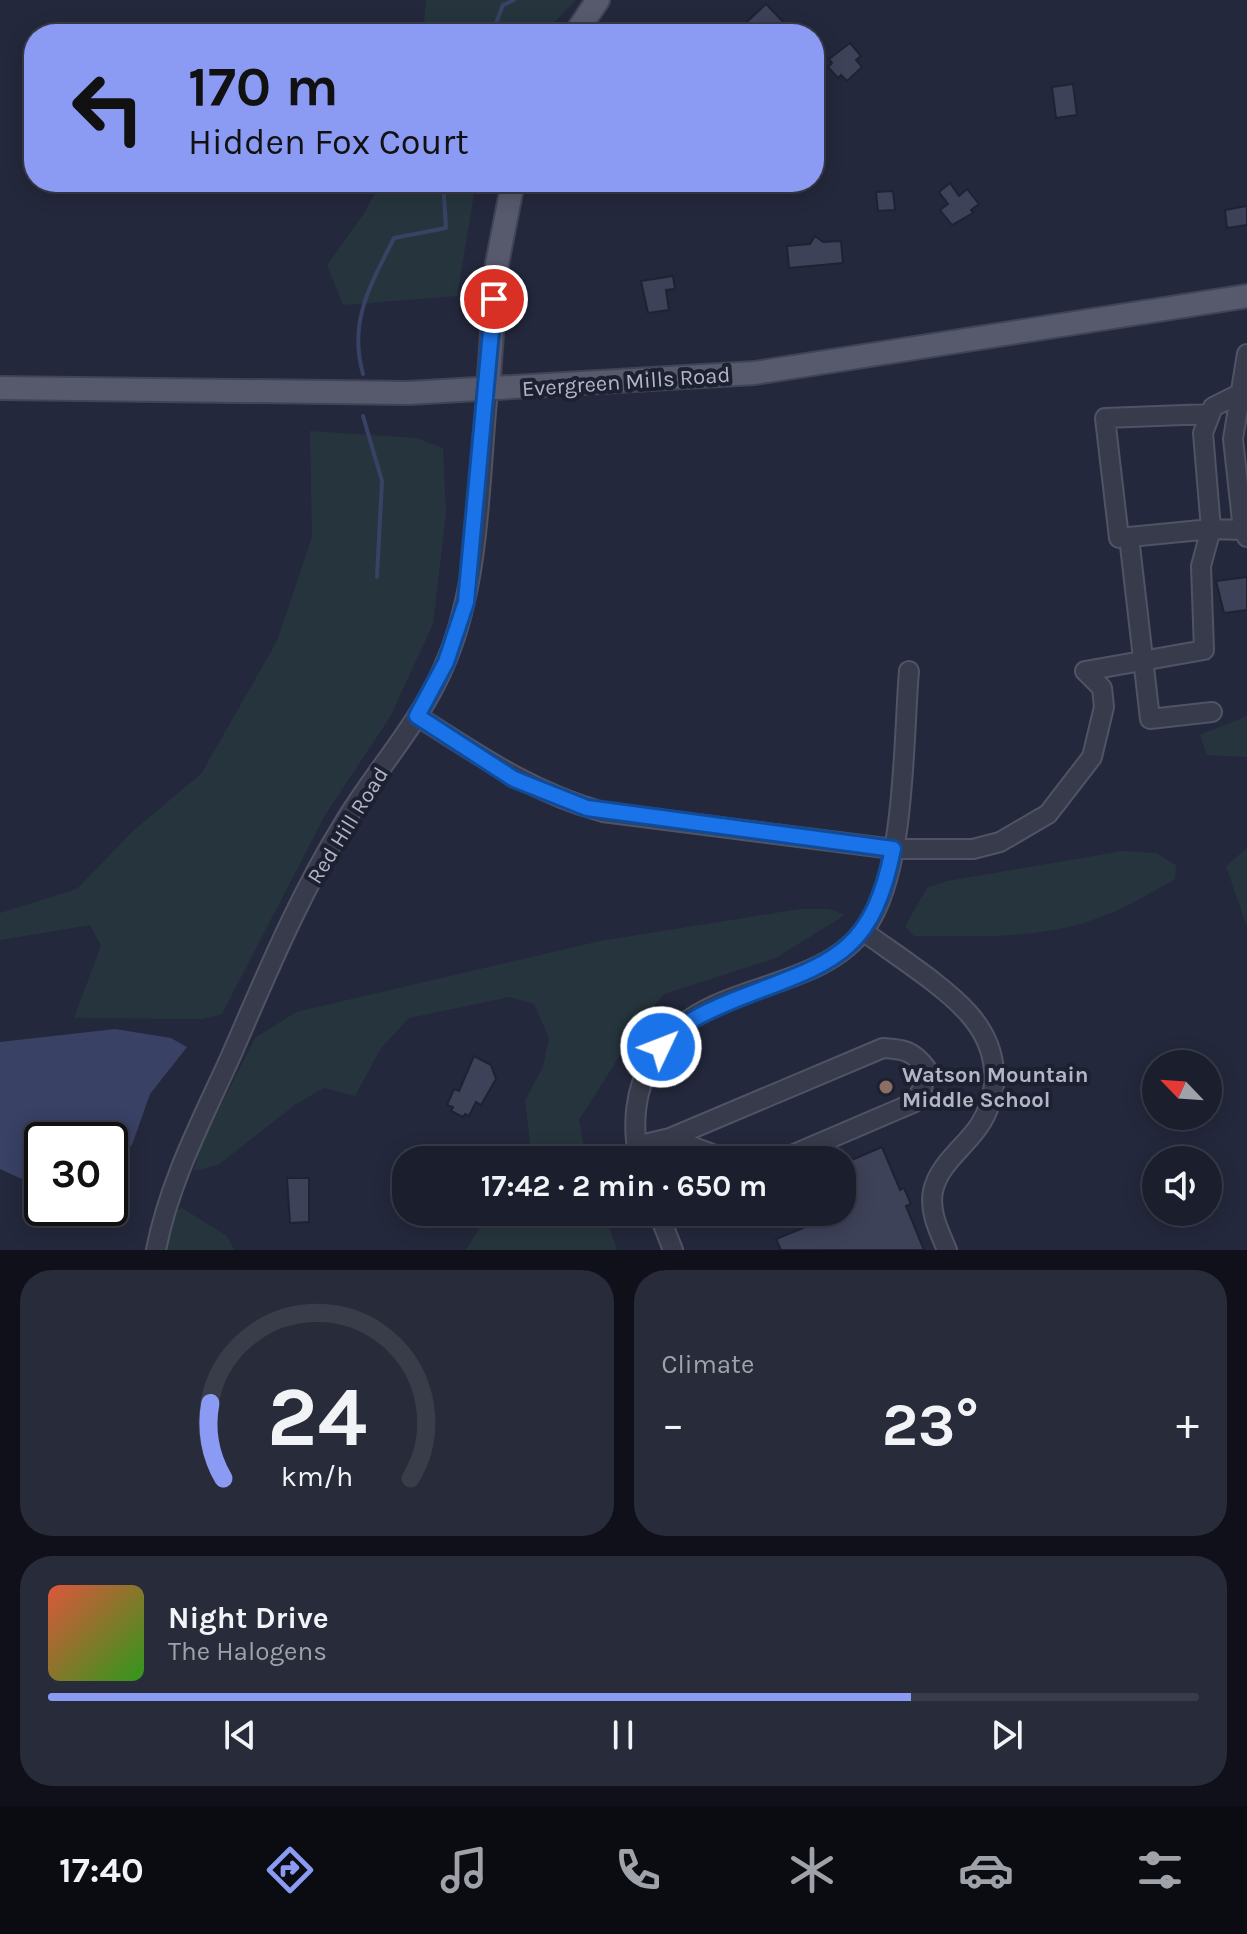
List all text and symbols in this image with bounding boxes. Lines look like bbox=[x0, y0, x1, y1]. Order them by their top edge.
text: 170 m bbox=[188, 54, 339, 119]
icon: left bbox=[56, 56, 160, 160]
text: Hidden Fox Court bbox=[188, 121, 469, 163]
pin bbox=[460, 265, 528, 333]
icon: arrive bbox=[472, 277, 516, 321]
street label: Evergreen Mills Road bbox=[521, 362, 731, 402]
street label: Red Hill Road bbox=[302, 762, 394, 889]
position arrow bbox=[619, 1005, 703, 1089]
north arrow bbox=[1142, 1050, 1222, 1130]
map controls bbox=[1142, 1050, 1222, 1226]
place label: Watson Mountain Middle School bbox=[902, 1062, 1088, 1113]
marker: Watson Mountain Middle School bbox=[877, 1078, 895, 1096]
speed limit sign: 30 bbox=[24, 1122, 128, 1226]
button: sound bbox=[1142, 1146, 1222, 1226]
text: 17:42 · 2 min · 650 m bbox=[481, 1168, 767, 1204]
text: Climate bbox=[662, 1349, 754, 1380]
text: 24 bbox=[267, 1369, 367, 1466]
text: 23° bbox=[882, 1390, 979, 1460]
text: − bbox=[662, 1399, 685, 1450]
text: + bbox=[1176, 1399, 1199, 1450]
text: km/h bbox=[281, 1460, 353, 1493]
text: Night Drive bbox=[168, 1600, 329, 1636]
text: The Halogens bbox=[168, 1636, 327, 1667]
icon: previous bbox=[218, 1713, 262, 1757]
icon: pause bbox=[601, 1713, 645, 1757]
icon: next bbox=[985, 1713, 1029, 1757]
icon: directions bbox=[262, 1842, 318, 1898]
icon: music bbox=[436, 1842, 492, 1898]
icon: phone bbox=[610, 1842, 666, 1898]
icon: climate bbox=[784, 1842, 840, 1898]
icon: car bbox=[958, 1842, 1014, 1898]
icon: filters bbox=[1132, 1842, 1188, 1898]
text: 17:40 bbox=[59, 1849, 144, 1891]

